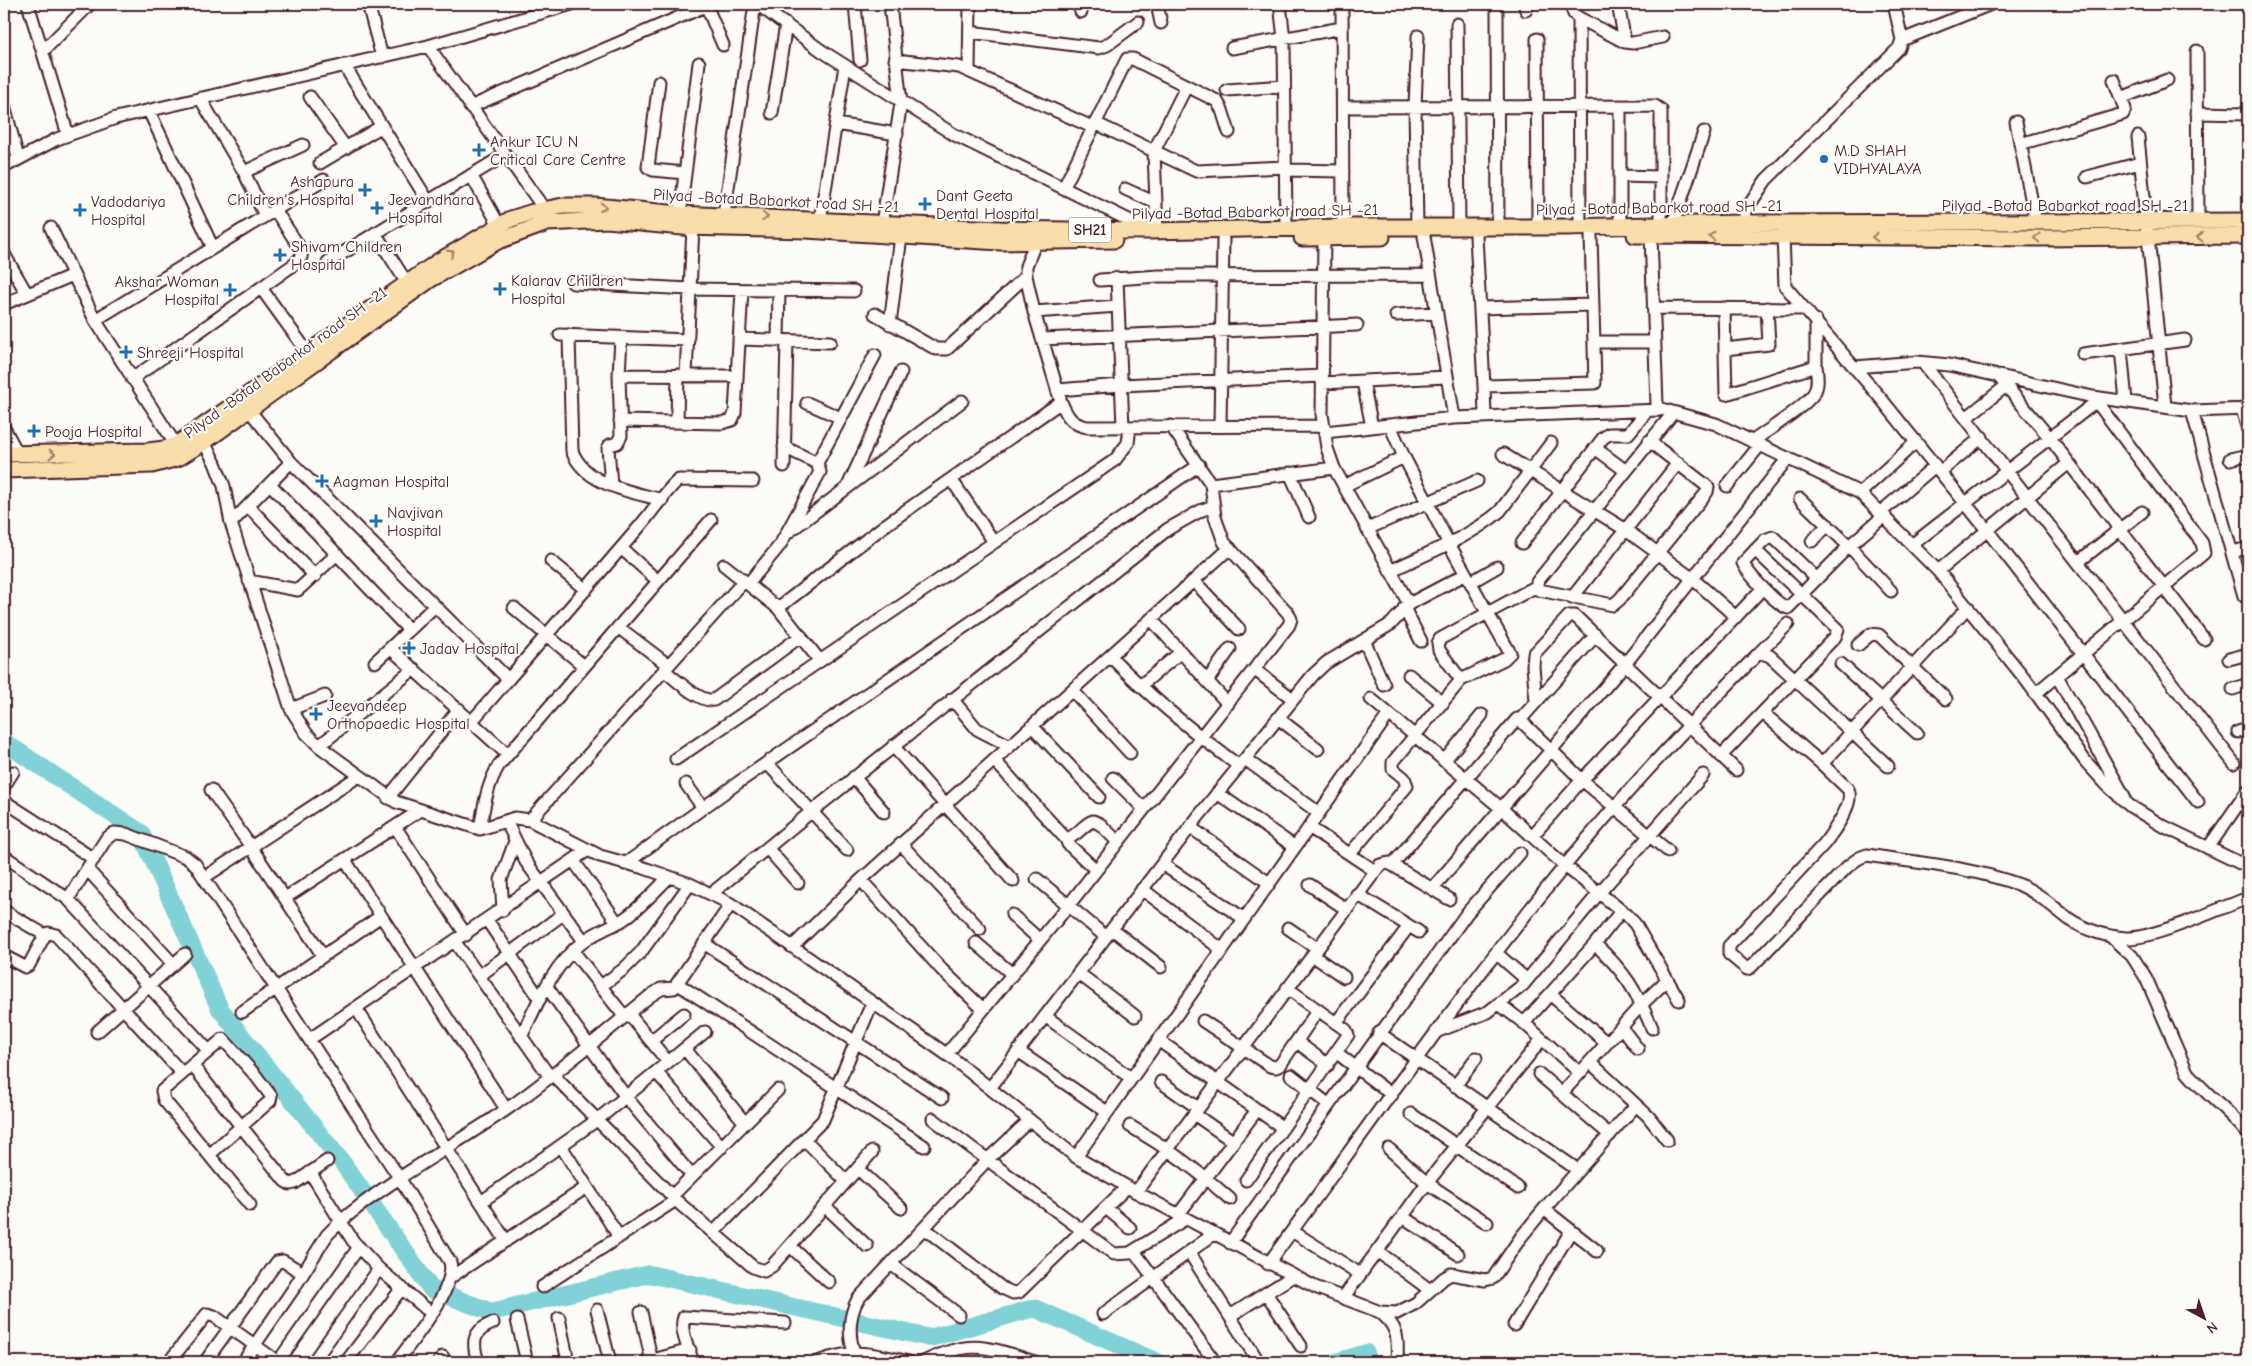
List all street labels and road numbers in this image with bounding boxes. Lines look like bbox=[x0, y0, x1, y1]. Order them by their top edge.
street label: Pilyad -Botad Babarkot road SH -21 bbox=[652, 186, 899, 216]
street label: Pilyad -Botad Babarkot road SH -21 bbox=[1536, 197, 1782, 219]
street label: Pilyad -Botad Babarkot road SH -21 bbox=[1942, 197, 2188, 215]
street label: Pilyad -Botad Babarkot road SH -21 bbox=[1132, 201, 1378, 223]
road number: SH21 bbox=[1069, 218, 1111, 242]
street label: Pilyad -Botad Babarkot road SH -21 bbox=[181, 283, 391, 443]

